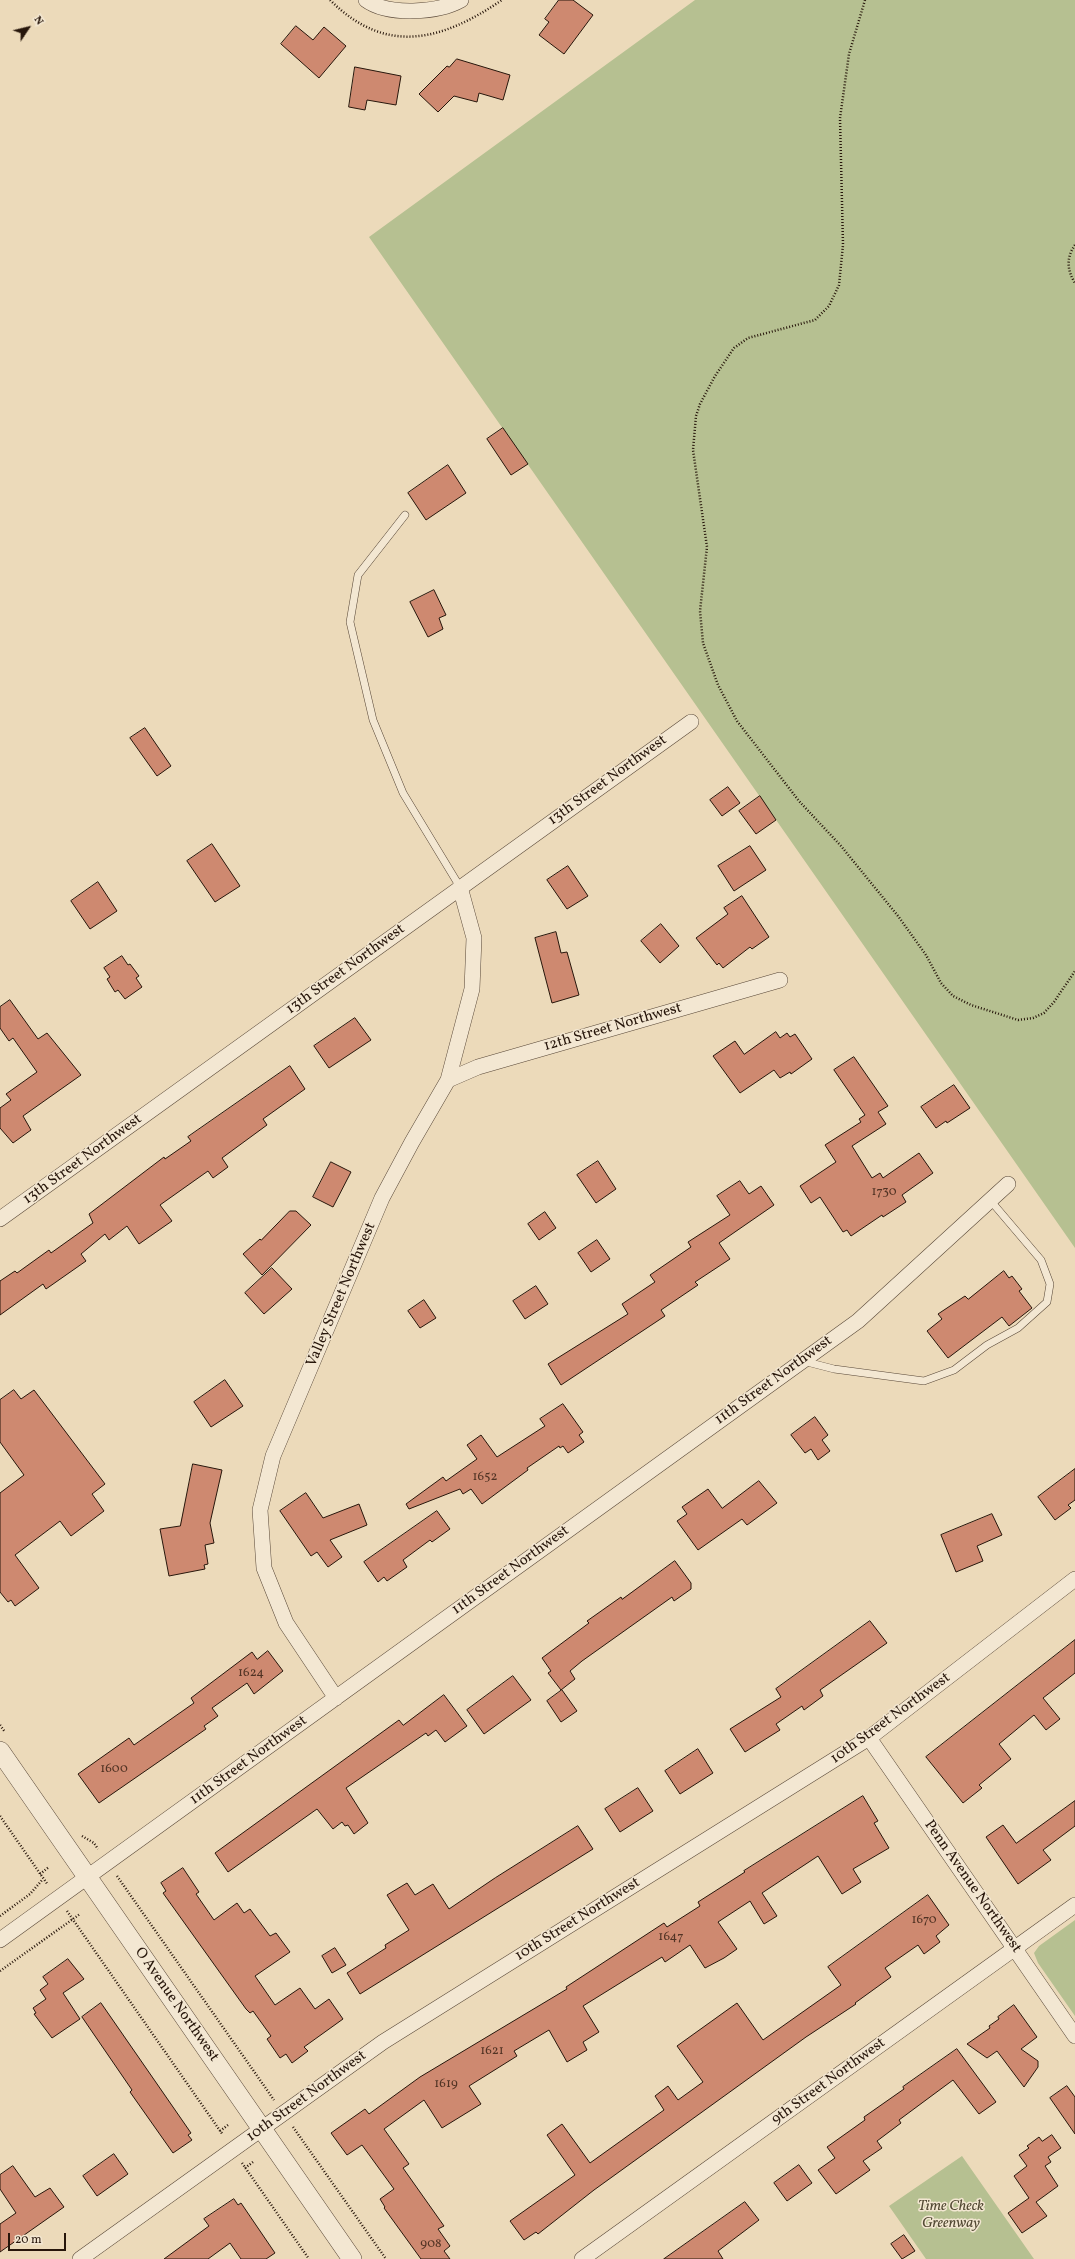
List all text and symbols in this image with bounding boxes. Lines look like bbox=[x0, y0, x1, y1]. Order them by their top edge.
north arrow bbox=[8, 8, 48, 48]
text: N bbox=[30, 13, 47, 28]
street label: 13th Street Northwest bbox=[545, 732, 671, 830]
street label: 13th Street Northwest bbox=[283, 921, 409, 1019]
street label: 12th Street Northwest bbox=[542, 1000, 684, 1056]
street label: 13th Street Northwest bbox=[20, 1111, 146, 1209]
house number: 1730 bbox=[871, 1185, 897, 1201]
street label: Valley Street Northwest bbox=[303, 1220, 381, 1370]
street label: 11th Street Northwest bbox=[712, 1332, 836, 1430]
house number: 1652 bbox=[473, 1470, 497, 1486]
street label: 11th Street Northwest bbox=[449, 1522, 573, 1620]
house number: 1624 bbox=[238, 1666, 264, 1682]
street label: 10th Street Northwest bbox=[828, 1670, 954, 1768]
street label: 11th Street Northwest bbox=[187, 1712, 311, 1810]
house number: 1600 bbox=[100, 1762, 128, 1778]
street label: Penn Avenue Northwest bbox=[919, 1817, 1025, 1957]
street label: 10th Street Northwest bbox=[512, 1874, 644, 1966]
house number: 1670 bbox=[911, 1913, 937, 1929]
house number: 1647 bbox=[658, 1930, 684, 1946]
street label: O Avenue Northwest bbox=[130, 1944, 222, 2066]
street label: 9th Street Northwest bbox=[768, 2035, 890, 2129]
house number: 1621 bbox=[480, 2044, 504, 2060]
street label: 10th Street Northwest bbox=[244, 2048, 370, 2146]
house number: 1619 bbox=[434, 2077, 458, 2093]
park label: Time Check Greenway bbox=[918, 2198, 984, 2233]
scale bar bbox=[10, 2225, 68, 2251]
text: 20 m bbox=[15, 2232, 42, 2248]
house number: 908 bbox=[420, 2237, 442, 2253]

